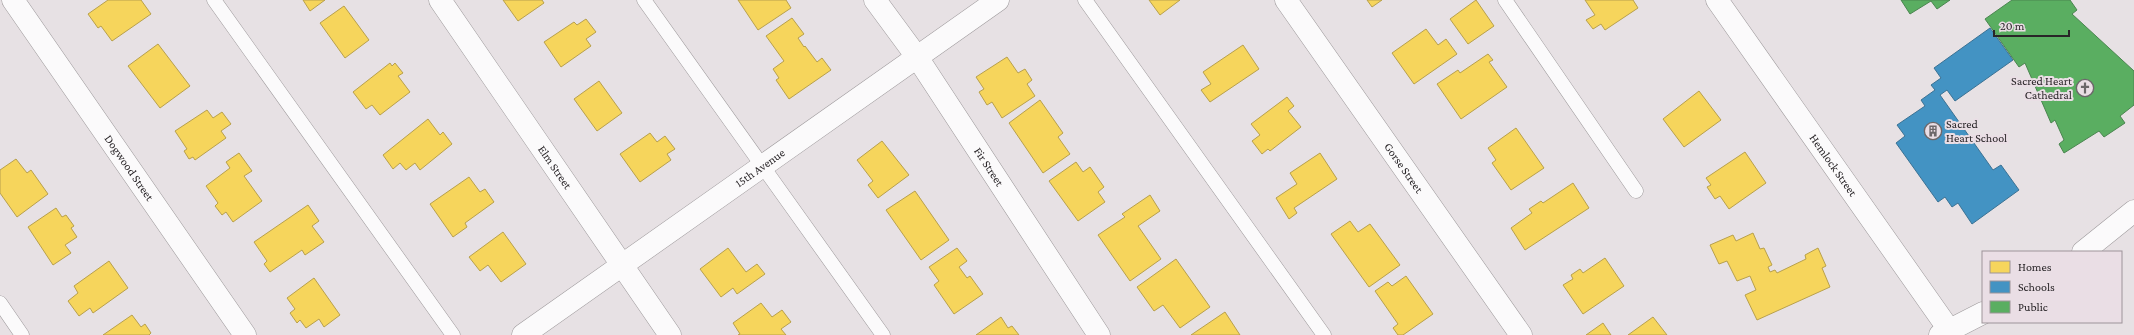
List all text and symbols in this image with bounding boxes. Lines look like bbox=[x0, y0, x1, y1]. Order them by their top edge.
scale bar bbox=[1994, 12, 2069, 38]
text: 20 m bbox=[2000, 19, 2025, 33]
place label: Sacred Heart Cathedral bbox=[2011, 74, 2073, 102]
church icon: Sacred Heart Cathedral bbox=[2075, 78, 2095, 98]
place label: Sacred Heart School bbox=[1946, 117, 2007, 145]
building icon: Sacred Heart School bbox=[1923, 121, 1943, 141]
street label: Hemlock Street bbox=[1807, 131, 1861, 200]
street label: Dogwood Street bbox=[101, 132, 157, 204]
street label: Gorse Street bbox=[1381, 140, 1427, 196]
street label: Elm Street bbox=[535, 143, 575, 193]
street label: Fir Street bbox=[971, 145, 1007, 190]
street label: 15th Avenue bbox=[732, 146, 788, 190]
legend bbox=[1982, 251, 2122, 323]
text: Homes bbox=[2018, 260, 2052, 274]
text: Schools bbox=[2018, 280, 2055, 294]
text: Public bbox=[2018, 300, 2048, 314]

